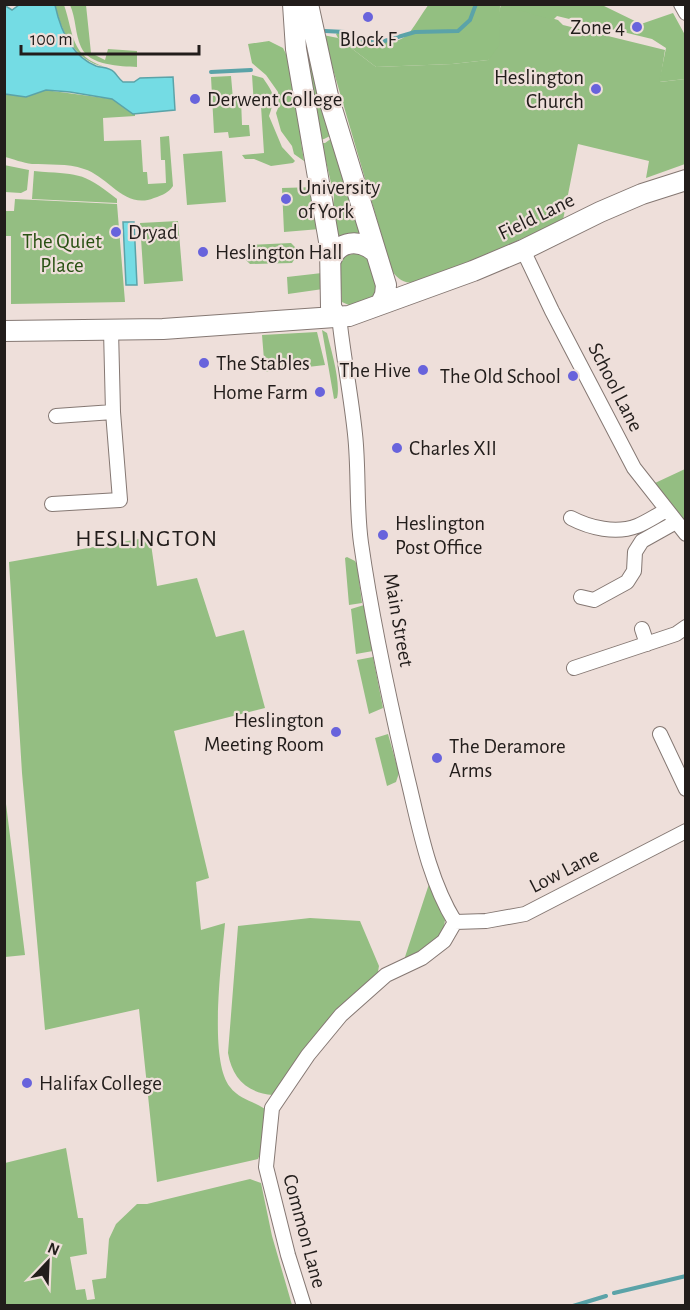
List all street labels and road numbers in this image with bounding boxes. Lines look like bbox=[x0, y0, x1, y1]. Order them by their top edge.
street label: Field Lane bbox=[495, 189, 578, 244]
street label: School Lane bbox=[584, 339, 647, 435]
street label: Main Street bbox=[380, 572, 417, 669]
street label: Low Lane bbox=[526, 844, 602, 897]
street label: Common Lane bbox=[279, 1172, 330, 1290]

